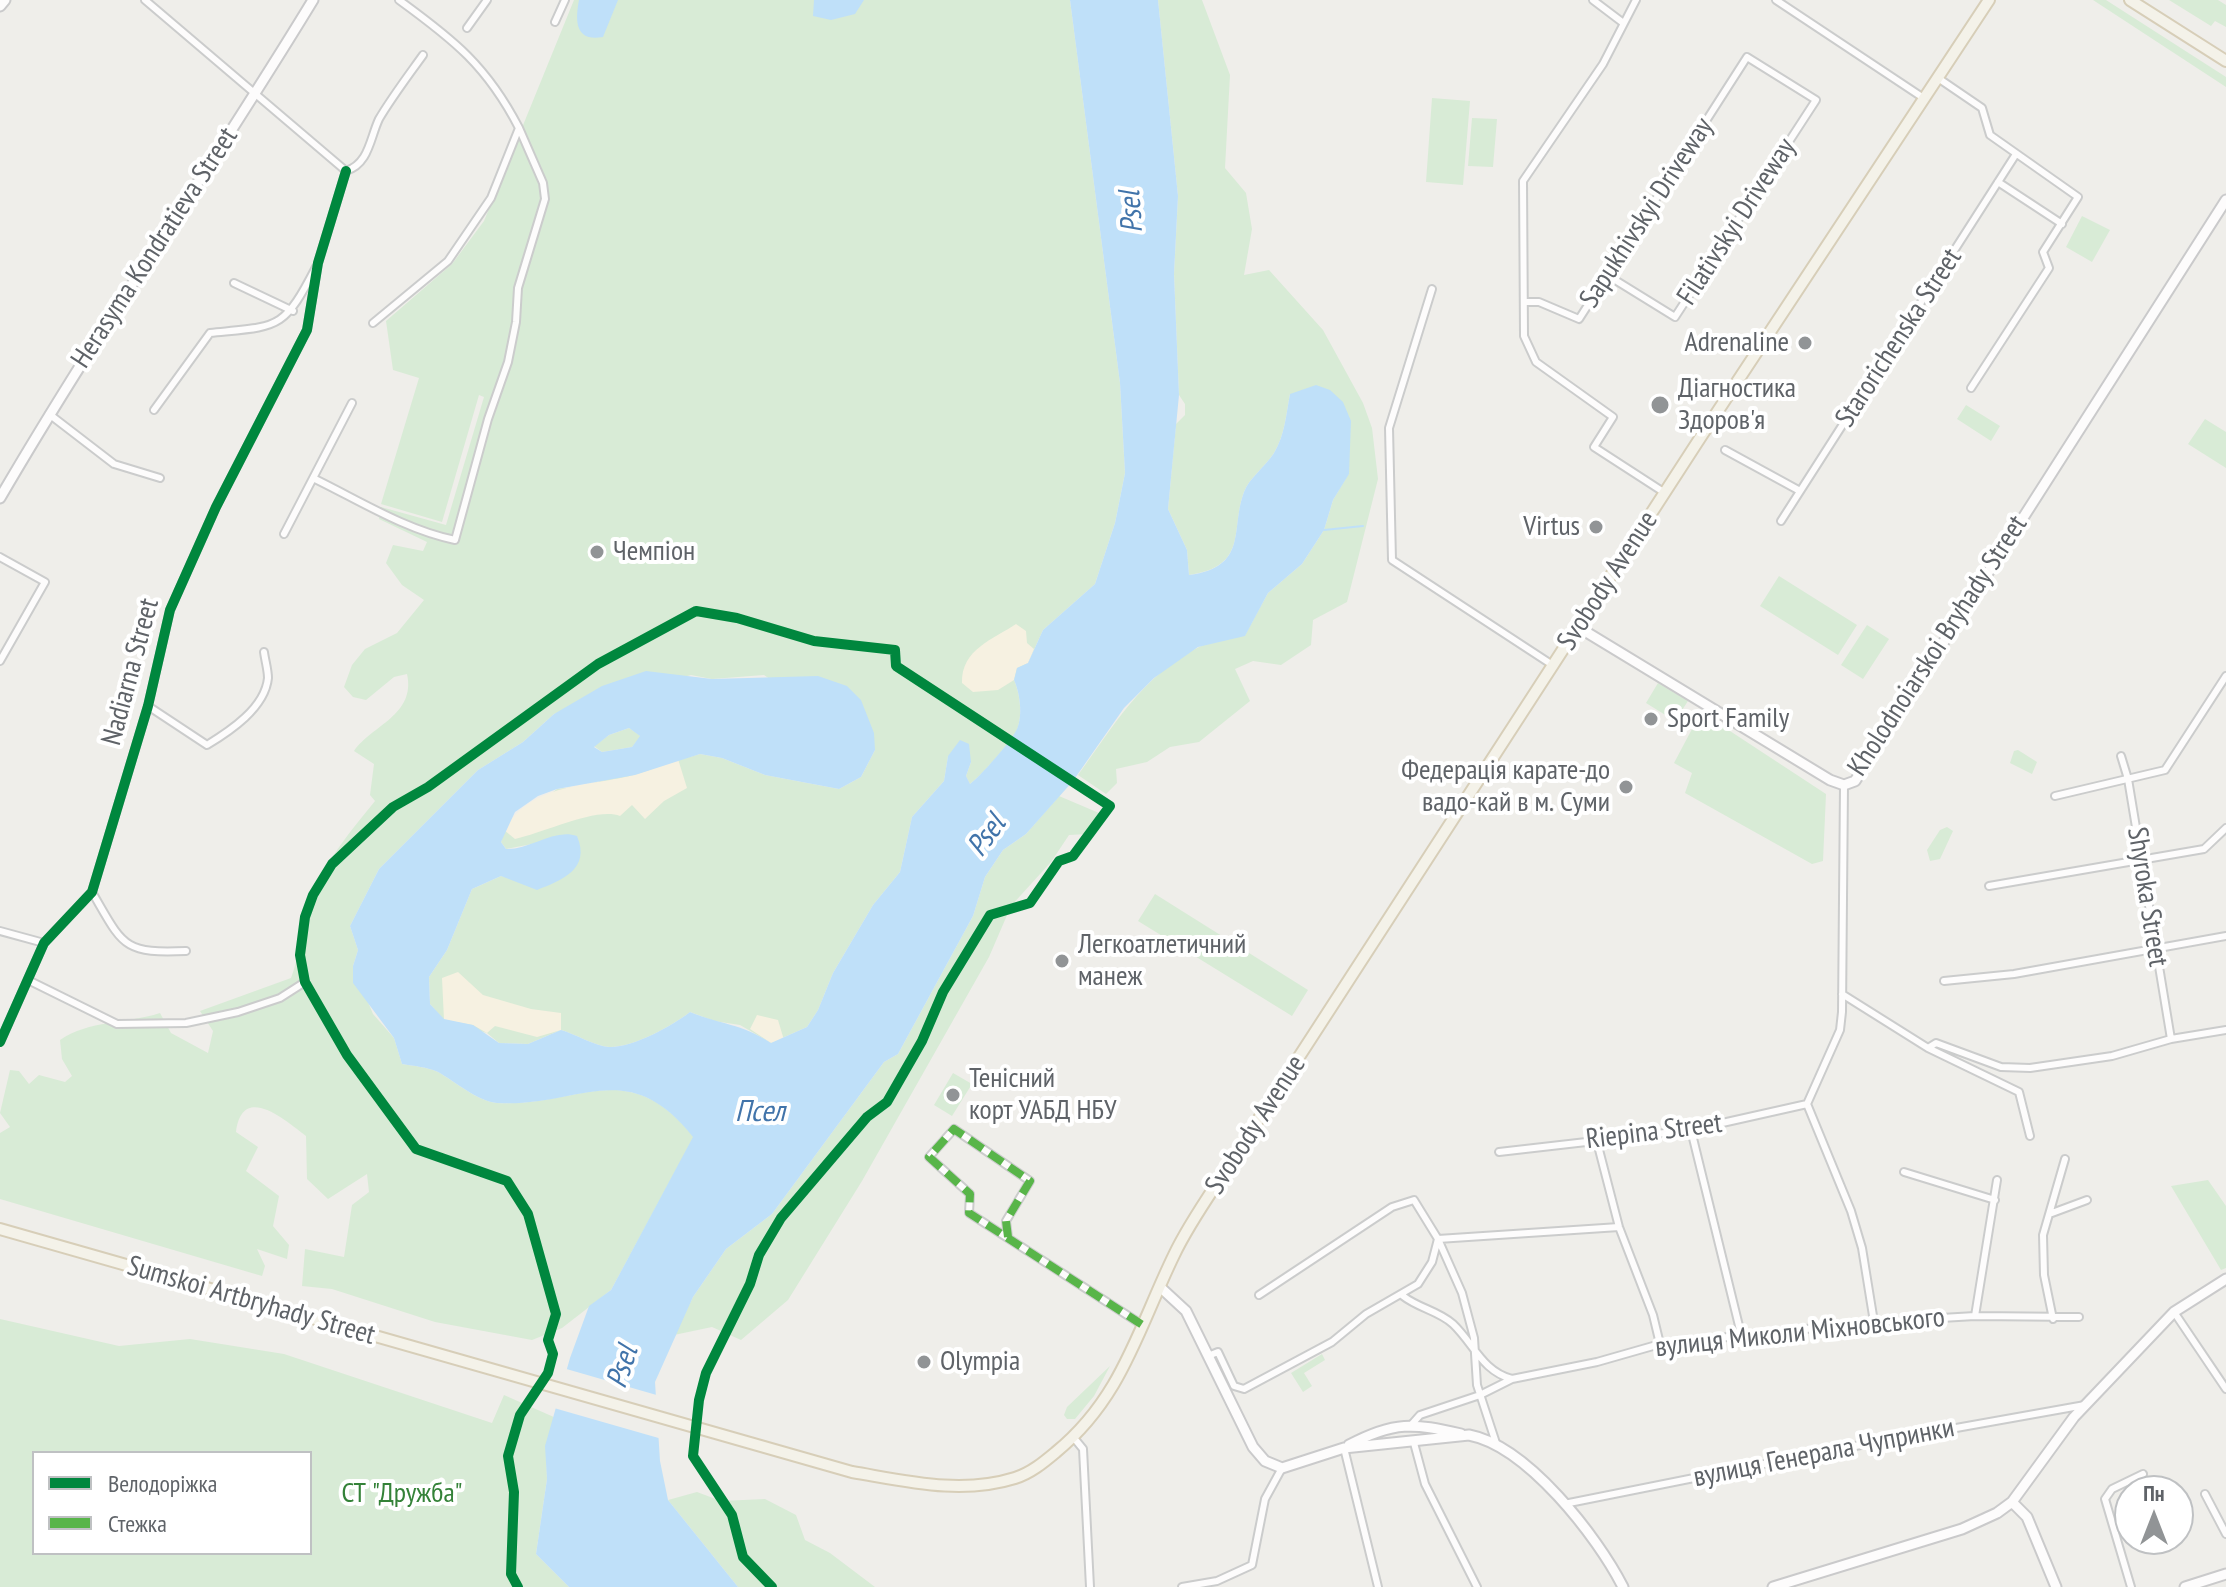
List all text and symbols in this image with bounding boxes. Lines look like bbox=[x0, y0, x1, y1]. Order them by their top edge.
street label: Sapukhivskyi Driveway bbox=[1573, 112, 1721, 314]
street label: Herasyma Kondratieva Street bbox=[65, 122, 245, 374]
street label: Filativskyi Driveway bbox=[1671, 132, 1803, 312]
water label: Psel bbox=[1113, 190, 1151, 234]
street label: Starorichenska Street bbox=[1829, 242, 1969, 434]
place label: Adrenaline bbox=[1684, 326, 1789, 360]
marker: Adrenaline bbox=[1796, 334, 1814, 352]
place label: Діагностика Здоров'я bbox=[1678, 372, 1796, 438]
marker: Діагностика Здоров'я bbox=[1649, 394, 1671, 416]
street label: Svobody Avenue bbox=[1551, 505, 1665, 657]
street label: Kholodnoiarskoi Bryhady Street bbox=[1841, 509, 2035, 783]
place label: Virtus bbox=[1523, 510, 1580, 544]
marker: Virtus bbox=[1587, 518, 1605, 536]
place label: Чемпіон bbox=[613, 535, 695, 569]
marker: Чемпіон bbox=[588, 543, 606, 561]
street label: Nadiarna Street bbox=[95, 595, 167, 749]
place label: Sport Family bbox=[1667, 702, 1789, 736]
marker: Sport Family bbox=[1642, 710, 1660, 728]
place label: Федерація карате-до вадо-кай в м. Суми bbox=[1401, 754, 1610, 820]
marker: Федерація карате-до вадо-кай в м. Суми bbox=[1617, 778, 1635, 796]
water label: Psel bbox=[960, 808, 1014, 864]
street label: Shyroka Street bbox=[2119, 825, 2175, 969]
place label: Легкоатлетичний манеж bbox=[1078, 928, 1246, 994]
marker: Легкоатлетичний манеж bbox=[1053, 952, 1071, 970]
street label: Svobody Avenue bbox=[1199, 1049, 1313, 1201]
place label: Тенісний корт УАБД НБУ bbox=[969, 1062, 1116, 1128]
marker: Тенісний корт УАБД НБУ bbox=[944, 1086, 962, 1104]
water label: Псел bbox=[735, 1094, 785, 1130]
street label: Riepina Street bbox=[1584, 1107, 1724, 1157]
street label: Sumskoi Artbryhady Street bbox=[123, 1250, 379, 1352]
street label: вулиця Миколи Міхновського bbox=[1654, 1301, 1946, 1365]
water label: Psel bbox=[599, 1341, 647, 1393]
place label: Olympia bbox=[940, 1345, 1020, 1379]
marker: Olympia bbox=[915, 1353, 933, 1371]
street label: вулиця Генерала Чупринки bbox=[1691, 1411, 1957, 1495]
legend bbox=[32, 1451, 312, 1555]
text: Велодоріжка bbox=[108, 1468, 217, 1499]
north arrow bbox=[2114, 1475, 2194, 1555]
park label: СТ "Дружба" bbox=[341, 1477, 463, 1511]
text: Пн bbox=[2143, 1479, 2165, 1507]
text: Стежка bbox=[108, 1508, 167, 1539]

